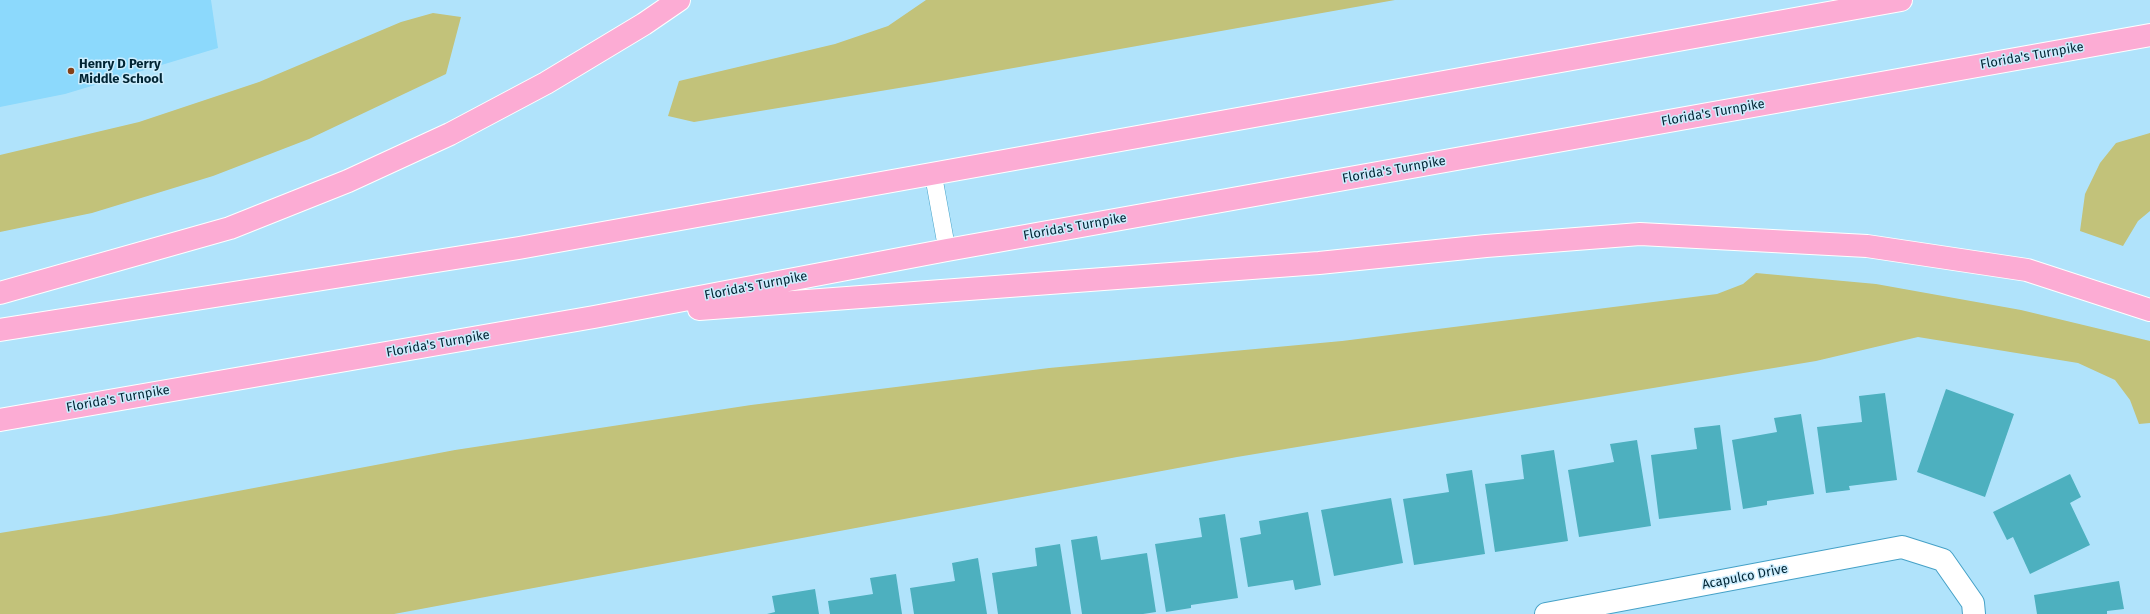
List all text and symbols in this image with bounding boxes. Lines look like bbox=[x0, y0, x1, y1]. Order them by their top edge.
street label: Florida's Turnpike bbox=[1979, 39, 2085, 73]
place label: Henry D Perry Middle School bbox=[79, 56, 163, 87]
marker: Henry D Perry Middle School bbox=[66, 66, 76, 76]
street label: Florida's Turnpike bbox=[1660, 96, 1766, 130]
street label: Florida's Turnpike bbox=[1341, 153, 1447, 187]
street label: Florida's Turnpike bbox=[1022, 210, 1128, 244]
street label: Florida's Turnpike bbox=[703, 268, 809, 304]
street label: Florida's Turnpike bbox=[385, 327, 491, 361]
street label: Florida's Turnpike bbox=[65, 382, 171, 416]
street label: Acapulco Drive bbox=[1701, 561, 1789, 593]

